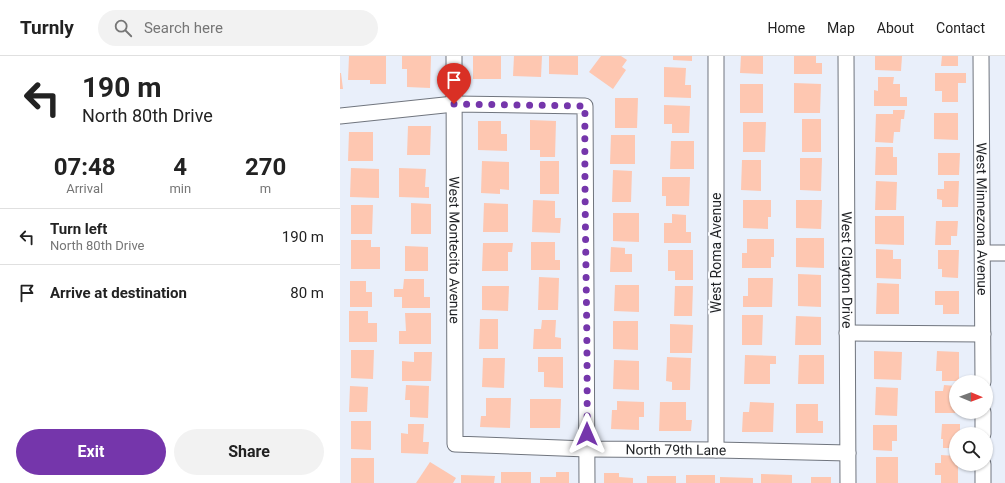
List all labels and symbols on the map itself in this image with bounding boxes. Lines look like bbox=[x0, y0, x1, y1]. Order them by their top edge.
pin bbox=[437, 63, 471, 104]
street label: West Minnezona Avenue bbox=[974, 142, 990, 296]
street label: West Montecito Avenue bbox=[446, 176, 463, 324]
street label: West Roma Avenue bbox=[708, 193, 724, 313]
street label: West Clayton Drive bbox=[839, 212, 855, 328]
north arrow bbox=[949, 375, 993, 419]
position arrow bbox=[566, 413, 608, 455]
street label: North 79th Lane bbox=[625, 441, 726, 458]

